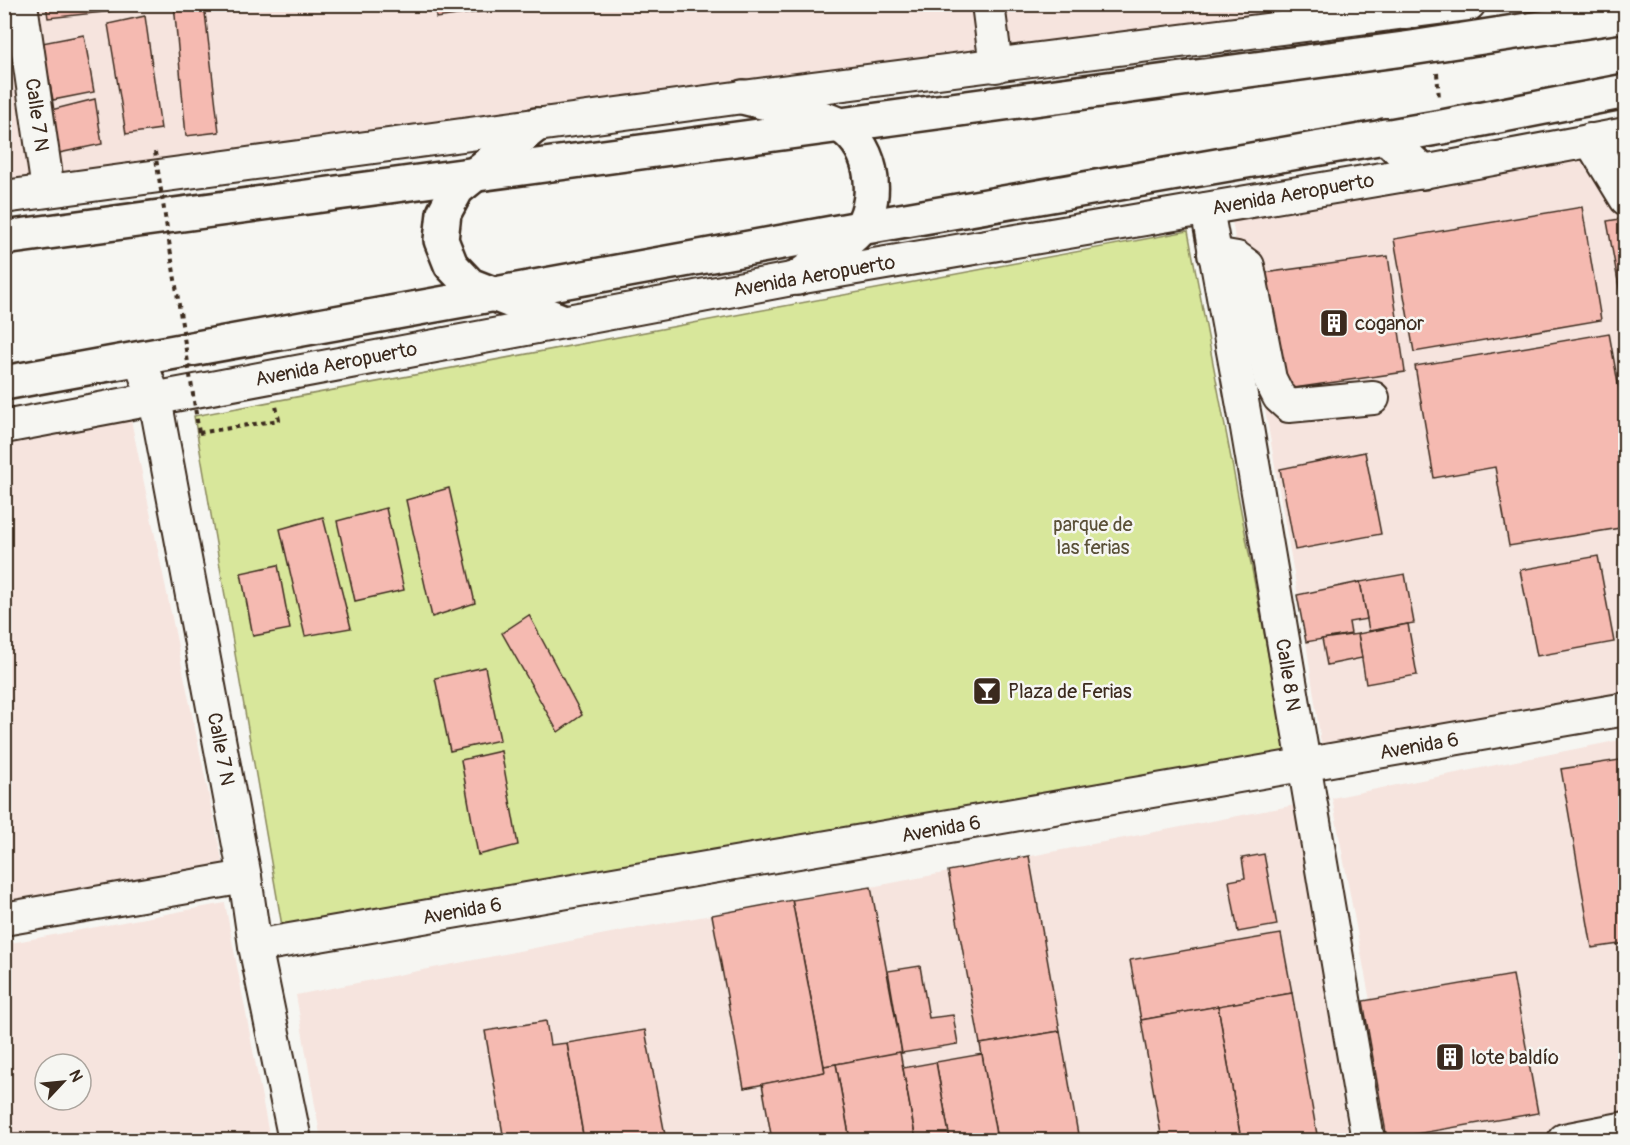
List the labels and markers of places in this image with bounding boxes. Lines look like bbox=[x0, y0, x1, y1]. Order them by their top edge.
building icon: coganor bbox=[1318, 307, 1350, 339]
place label: coganor bbox=[1355, 311, 1424, 336]
bar icon: Plaza de Ferias bbox=[971, 675, 1003, 707]
place label: Plaza de Ferias bbox=[1008, 679, 1132, 704]
building icon: lote baldío bbox=[1434, 1041, 1466, 1073]
place label: lote baldío bbox=[1471, 1045, 1559, 1070]

